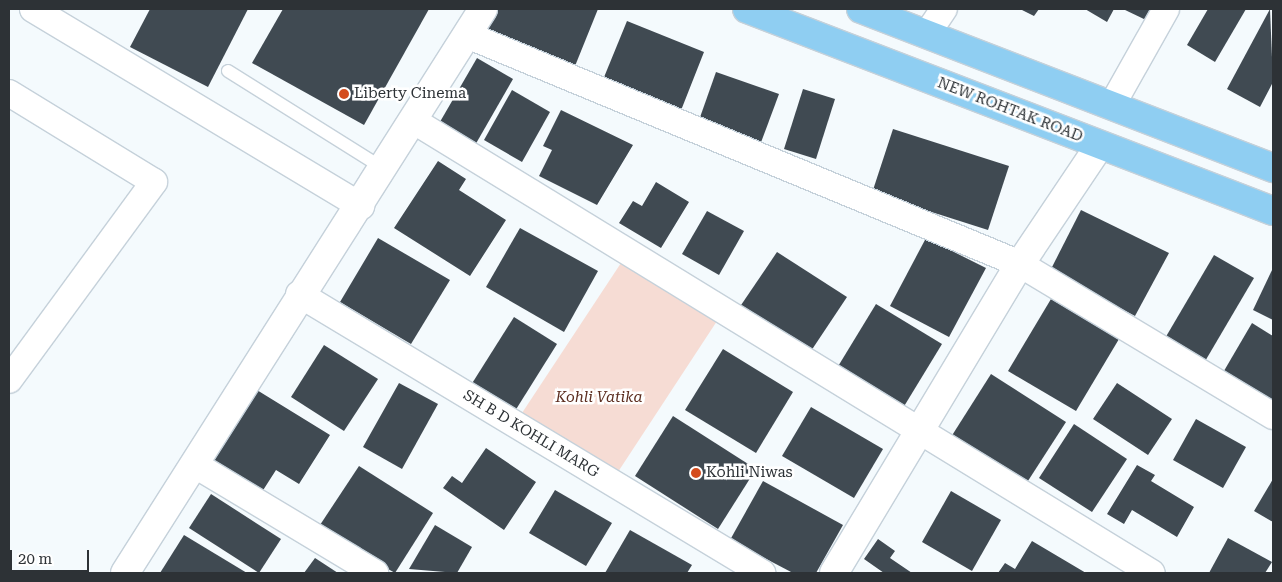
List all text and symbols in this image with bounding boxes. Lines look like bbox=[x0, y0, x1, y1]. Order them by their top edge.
street label: NEW ROHTAK ROAD bbox=[935, 74, 1085, 146]
place label: Liberty Cinema bbox=[354, 85, 466, 103]
marker: Liberty Cinema bbox=[338, 88, 350, 100]
street label: SH B D KOHLI MARG bbox=[460, 386, 602, 482]
park label: Kohli Vatika bbox=[556, 389, 642, 407]
place label: Kohli Niwas bbox=[706, 464, 793, 482]
marker: Kohli Niwas bbox=[690, 467, 702, 479]
scale bar bbox=[12, 540, 91, 572]
text: 20 m bbox=[18, 550, 52, 568]

